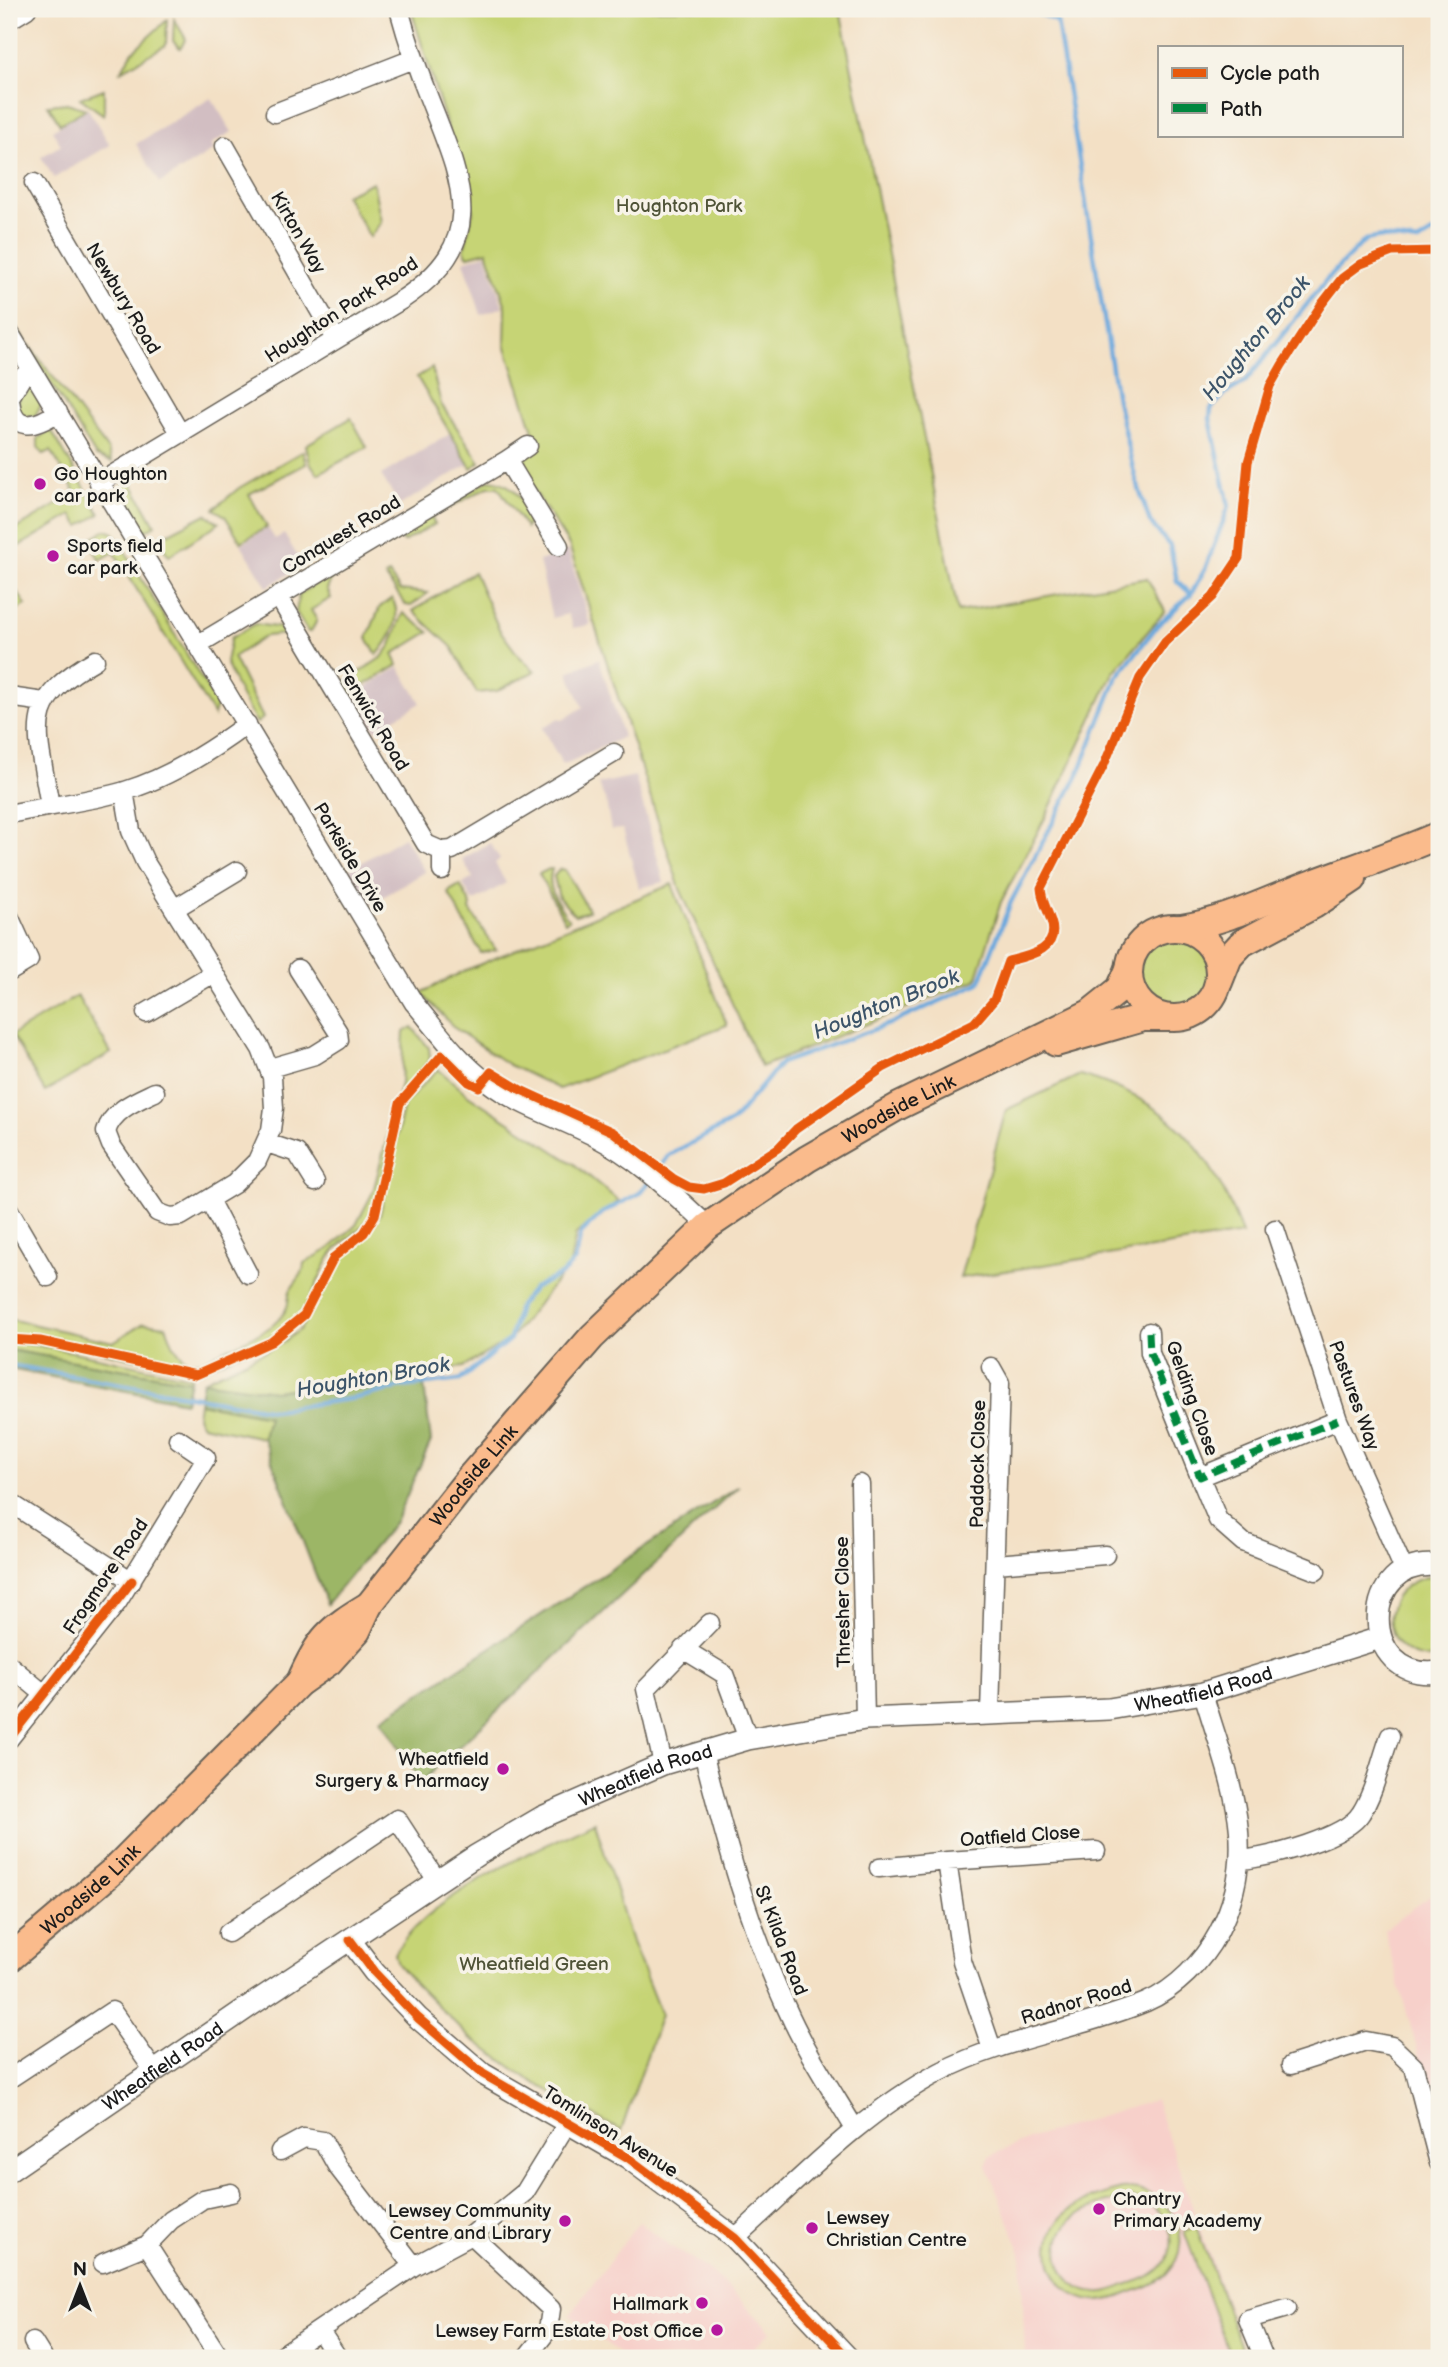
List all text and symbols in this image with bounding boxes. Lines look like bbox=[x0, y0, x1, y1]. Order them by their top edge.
legend bbox=[1158, 46, 1402, 136]
text: Cycle path bbox=[1220, 61, 1320, 86]
text: Path bbox=[1220, 97, 1262, 122]
street label: Kirton Way bbox=[265, 188, 330, 278]
park label: Houghton Park bbox=[616, 195, 743, 218]
street label: Newbury Road bbox=[81, 239, 165, 359]
street label: Houghton Park Road bbox=[261, 252, 423, 368]
water label: Houghton Brook bbox=[1197, 270, 1316, 406]
place label: Go Houghton car park bbox=[54, 463, 168, 508]
marker: Go Houghton car park bbox=[32, 476, 48, 492]
street label: Conquest Road bbox=[278, 491, 405, 580]
place label: Sports field car park bbox=[67, 535, 163, 580]
marker: Sports field car park bbox=[45, 548, 61, 564]
street label: Fenwick Road bbox=[332, 660, 414, 775]
street label: Parkside Drive bbox=[308, 799, 391, 917]
water label: Houghton Brook bbox=[810, 964, 963, 1045]
street label: Woodside Link bbox=[838, 1070, 960, 1149]
street label: Gelding Close bbox=[1160, 1338, 1223, 1459]
street label: Pastures Way bbox=[1323, 1338, 1384, 1454]
water label: Houghton Brook bbox=[295, 1352, 452, 1403]
street label: Paddock Close bbox=[966, 1400, 991, 1528]
street label: Woodside Link bbox=[425, 1420, 524, 1532]
street label: Frogmore Road bbox=[59, 1514, 153, 1639]
street label: Thresher Close bbox=[831, 1536, 856, 1668]
street label: Wheatfield Road bbox=[1133, 1662, 1275, 1718]
street label: Wheatfield Road bbox=[576, 1740, 715, 1812]
place label: Wheatfield Surgery & Pharmacy bbox=[315, 1748, 489, 1793]
marker: Wheatfield Surgery & Pharmacy bbox=[495, 1761, 511, 1777]
street label: Oatfield Close bbox=[959, 1821, 1081, 1852]
street label: Woodside Link bbox=[36, 1840, 146, 1940]
street label: St Kilda Road bbox=[749, 1882, 812, 1999]
park label: Wheatfield Green bbox=[459, 1953, 609, 1976]
street label: Radnor Road bbox=[1018, 1975, 1135, 2030]
street label: Wheatfield Road bbox=[98, 2017, 228, 2117]
street label: Tomlinson Avenue bbox=[538, 2081, 682, 2183]
place label: Chantry Primary Academy bbox=[1113, 2188, 1262, 2233]
place label: Lewsey Community Centre and Library bbox=[388, 2200, 551, 2245]
marker: Chantry Primary Academy bbox=[1091, 2201, 1107, 2217]
place label: Lewsey Christian Centre bbox=[826, 2207, 967, 2252]
marker: Lewsey Community Centre and Library bbox=[557, 2213, 573, 2229]
marker: Lewsey Christian Centre bbox=[804, 2220, 820, 2236]
north arrow bbox=[46, 2252, 116, 2322]
text: N bbox=[73, 2259, 87, 2282]
place label: Hallmark bbox=[612, 2293, 689, 2316]
marker: Hallmark bbox=[694, 2295, 710, 2311]
place label: Lewsey Farm Estate Post Office bbox=[435, 2320, 703, 2343]
marker: Lewsey Farm Estate Post Office bbox=[709, 2322, 725, 2338]

